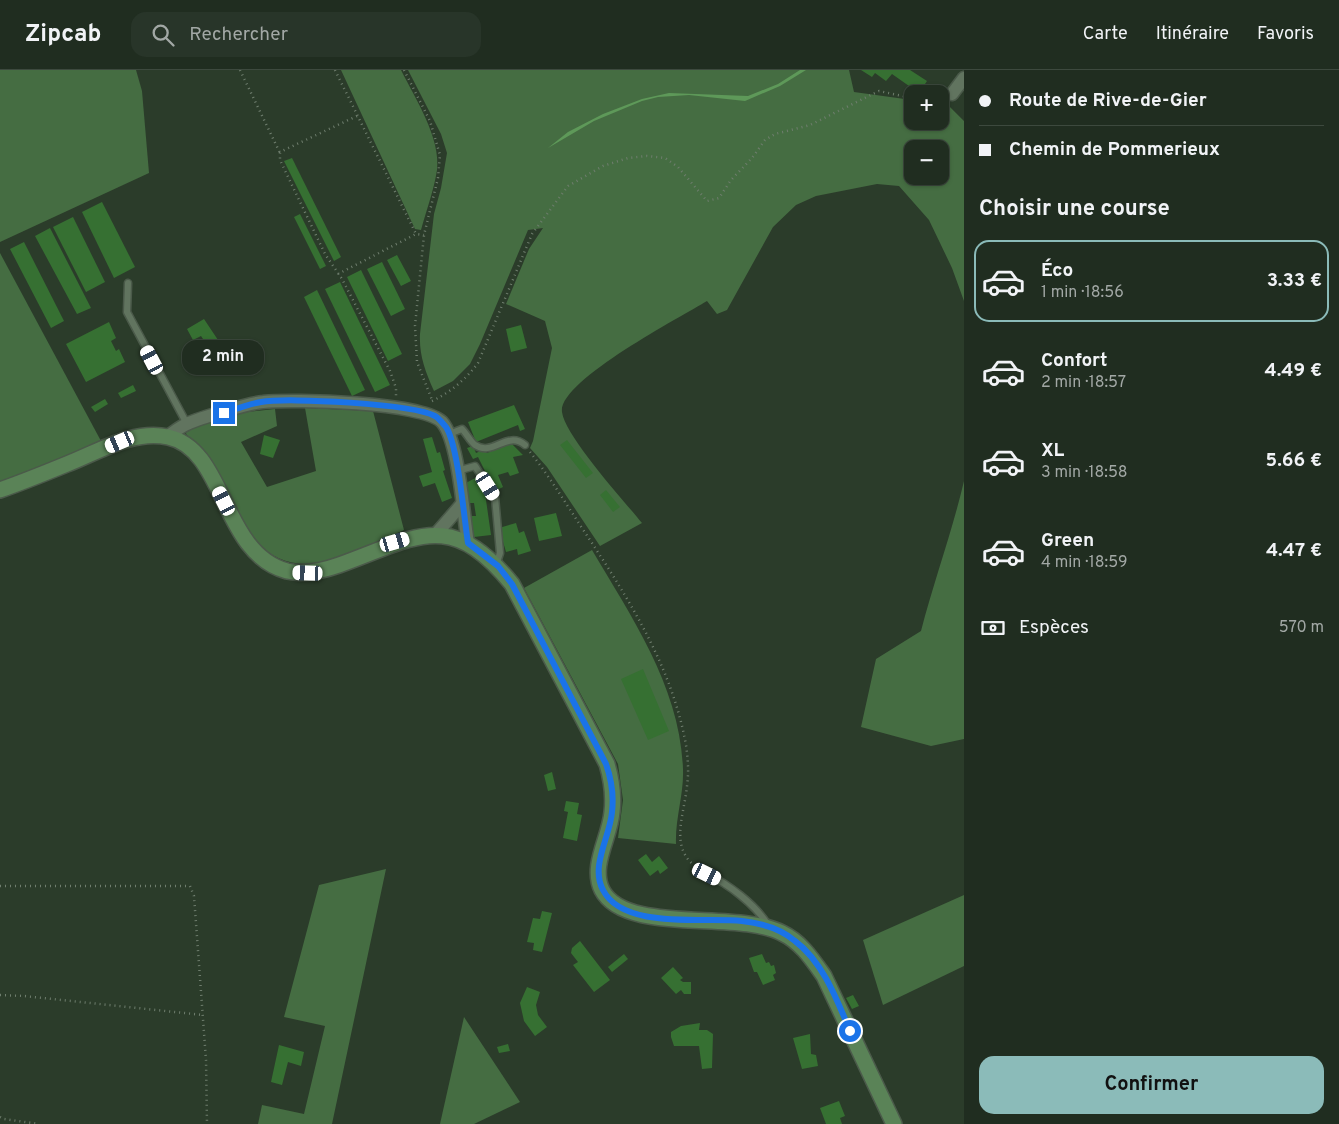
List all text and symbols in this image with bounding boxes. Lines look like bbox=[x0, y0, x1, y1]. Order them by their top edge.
search box bbox=[131, 12, 481, 57]
text: Zipcab bbox=[25, 20, 101, 50]
icon: search bbox=[149, 21, 177, 49]
text: Rechercher bbox=[189, 23, 288, 47]
text: Carte bbox=[1083, 23, 1128, 46]
text: Itinéraire bbox=[1156, 23, 1229, 46]
text: Favoris bbox=[1257, 23, 1314, 46]
map controls bbox=[904, 85, 949, 185]
button: + bbox=[904, 85, 949, 130]
text: Route de Rive-de-Gier bbox=[1009, 89, 1207, 113]
text: Chemin de Pommerieux bbox=[1009, 138, 1220, 162]
button: − bbox=[904, 140, 949, 185]
text: Choisir une course bbox=[979, 196, 1170, 223]
icon: car bbox=[981, 259, 1026, 304]
text: Éco bbox=[1041, 259, 1073, 283]
text: 3.33 € bbox=[1267, 269, 1322, 293]
text: 1 min · 18:56 bbox=[1041, 283, 1124, 303]
callout: 2 min bbox=[183, 340, 265, 376]
car bbox=[138, 343, 165, 377]
text: 2 min bbox=[202, 347, 244, 367]
icon: car bbox=[981, 349, 1026, 394]
text: Confort bbox=[1041, 349, 1107, 373]
text: 4.49 € bbox=[1264, 359, 1322, 383]
text: 2 min · 18:57 bbox=[1041, 373, 1126, 393]
route end bbox=[213, 402, 235, 424]
car bbox=[103, 429, 136, 455]
icon: car bbox=[981, 439, 1026, 484]
text: XL bbox=[1041, 439, 1064, 463]
text: 5.66 € bbox=[1266, 449, 1322, 473]
text: 3 min · 18:58 bbox=[1041, 463, 1128, 483]
car bbox=[473, 469, 502, 503]
car bbox=[210, 484, 237, 518]
icon: car bbox=[981, 529, 1026, 574]
text: Green bbox=[1041, 529, 1094, 553]
car bbox=[378, 531, 411, 553]
text: 4.47 € bbox=[1266, 539, 1322, 563]
text: 4 min · 18:59 bbox=[1041, 553, 1128, 573]
car bbox=[292, 565, 323, 581]
icon: cash bbox=[979, 614, 1007, 642]
text: Espèces bbox=[1019, 616, 1089, 640]
text: 570 m bbox=[1279, 618, 1324, 638]
car bbox=[690, 861, 723, 887]
route start bbox=[839, 1020, 861, 1042]
button: Confirmer bbox=[979, 1056, 1324, 1114]

